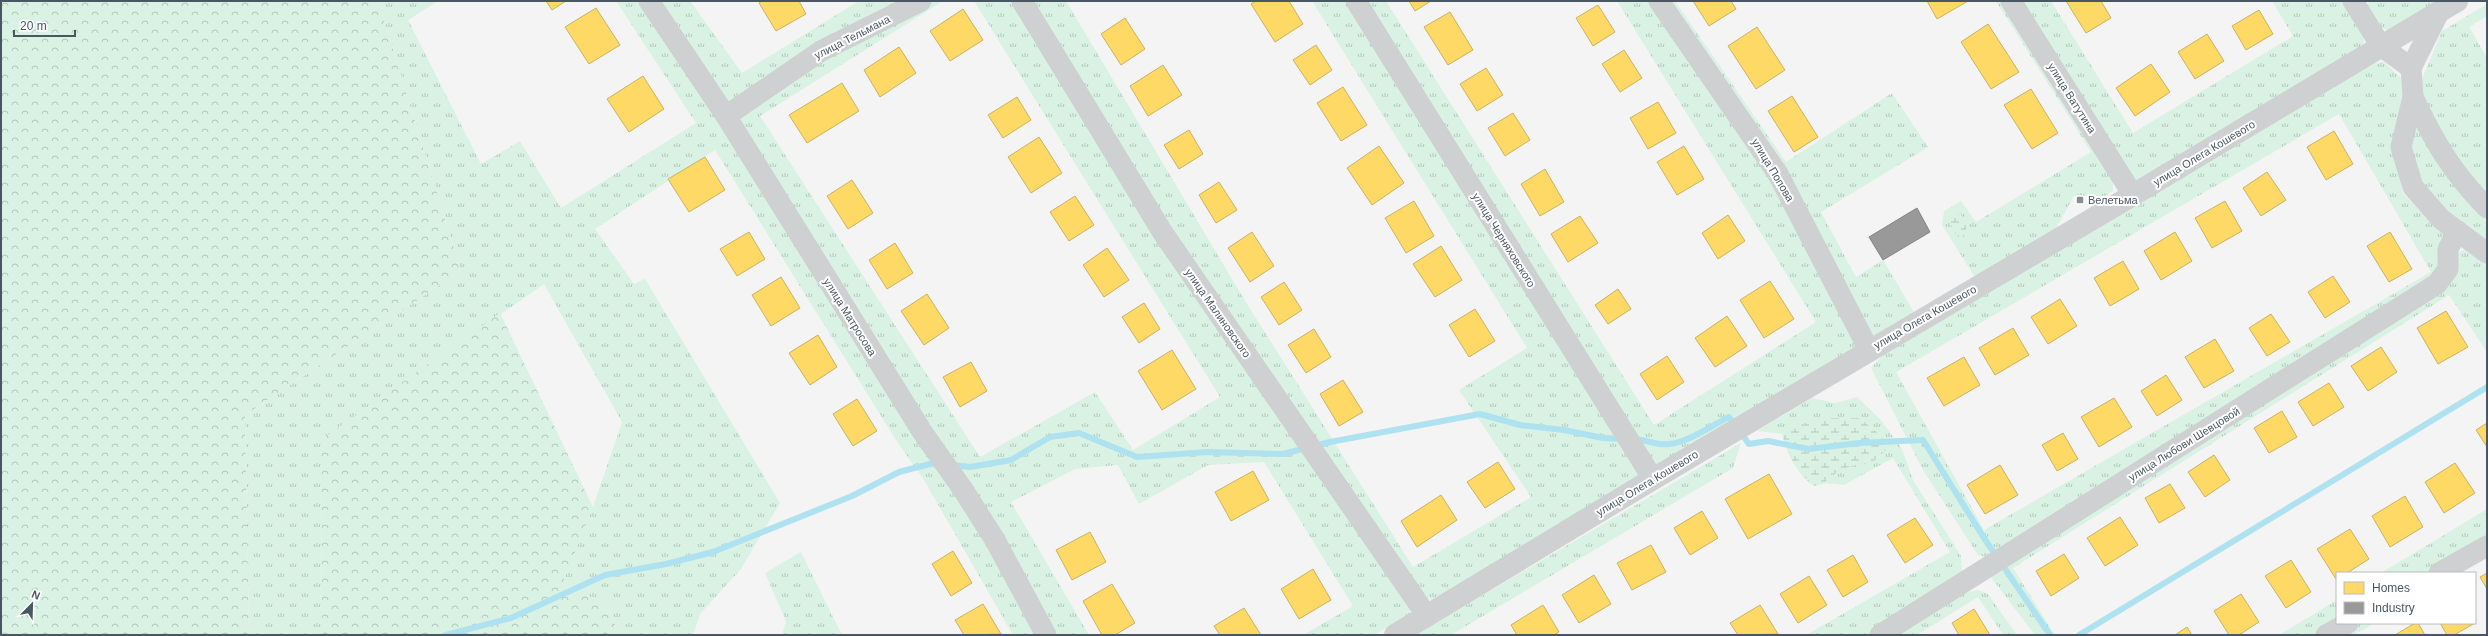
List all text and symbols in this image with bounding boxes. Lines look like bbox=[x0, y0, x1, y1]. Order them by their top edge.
scale bar bbox=[14, 12, 75, 38]
street label: улица Тельмана bbox=[812, 12, 893, 61]
text: 20 m bbox=[20, 19, 47, 33]
street label: улица Ватутина bbox=[2046, 61, 2099, 136]
street label: улица Олега Кошевого bbox=[2151, 118, 2257, 188]
street label: улица Попова bbox=[1750, 136, 1797, 204]
street label: улица Черняховского bbox=[1470, 191, 1538, 289]
place label: Велетьма bbox=[2088, 194, 2139, 206]
marker: Велетьма bbox=[2075, 195, 2085, 205]
street label: улица Малиновского bbox=[1183, 266, 1253, 360]
street label: улица Матросова bbox=[821, 276, 879, 359]
street label: улица Олега Кошевого bbox=[1872, 283, 1978, 351]
street label: улица Любови Шевцовой bbox=[2126, 405, 2242, 483]
street label: улица Олега Кошевого bbox=[1594, 448, 1700, 518]
legend bbox=[2336, 572, 2476, 624]
text: Homes bbox=[2372, 581, 2410, 595]
north arrow bbox=[12, 584, 52, 624]
text: N bbox=[30, 588, 42, 602]
text: Industry bbox=[2372, 601, 2415, 615]

